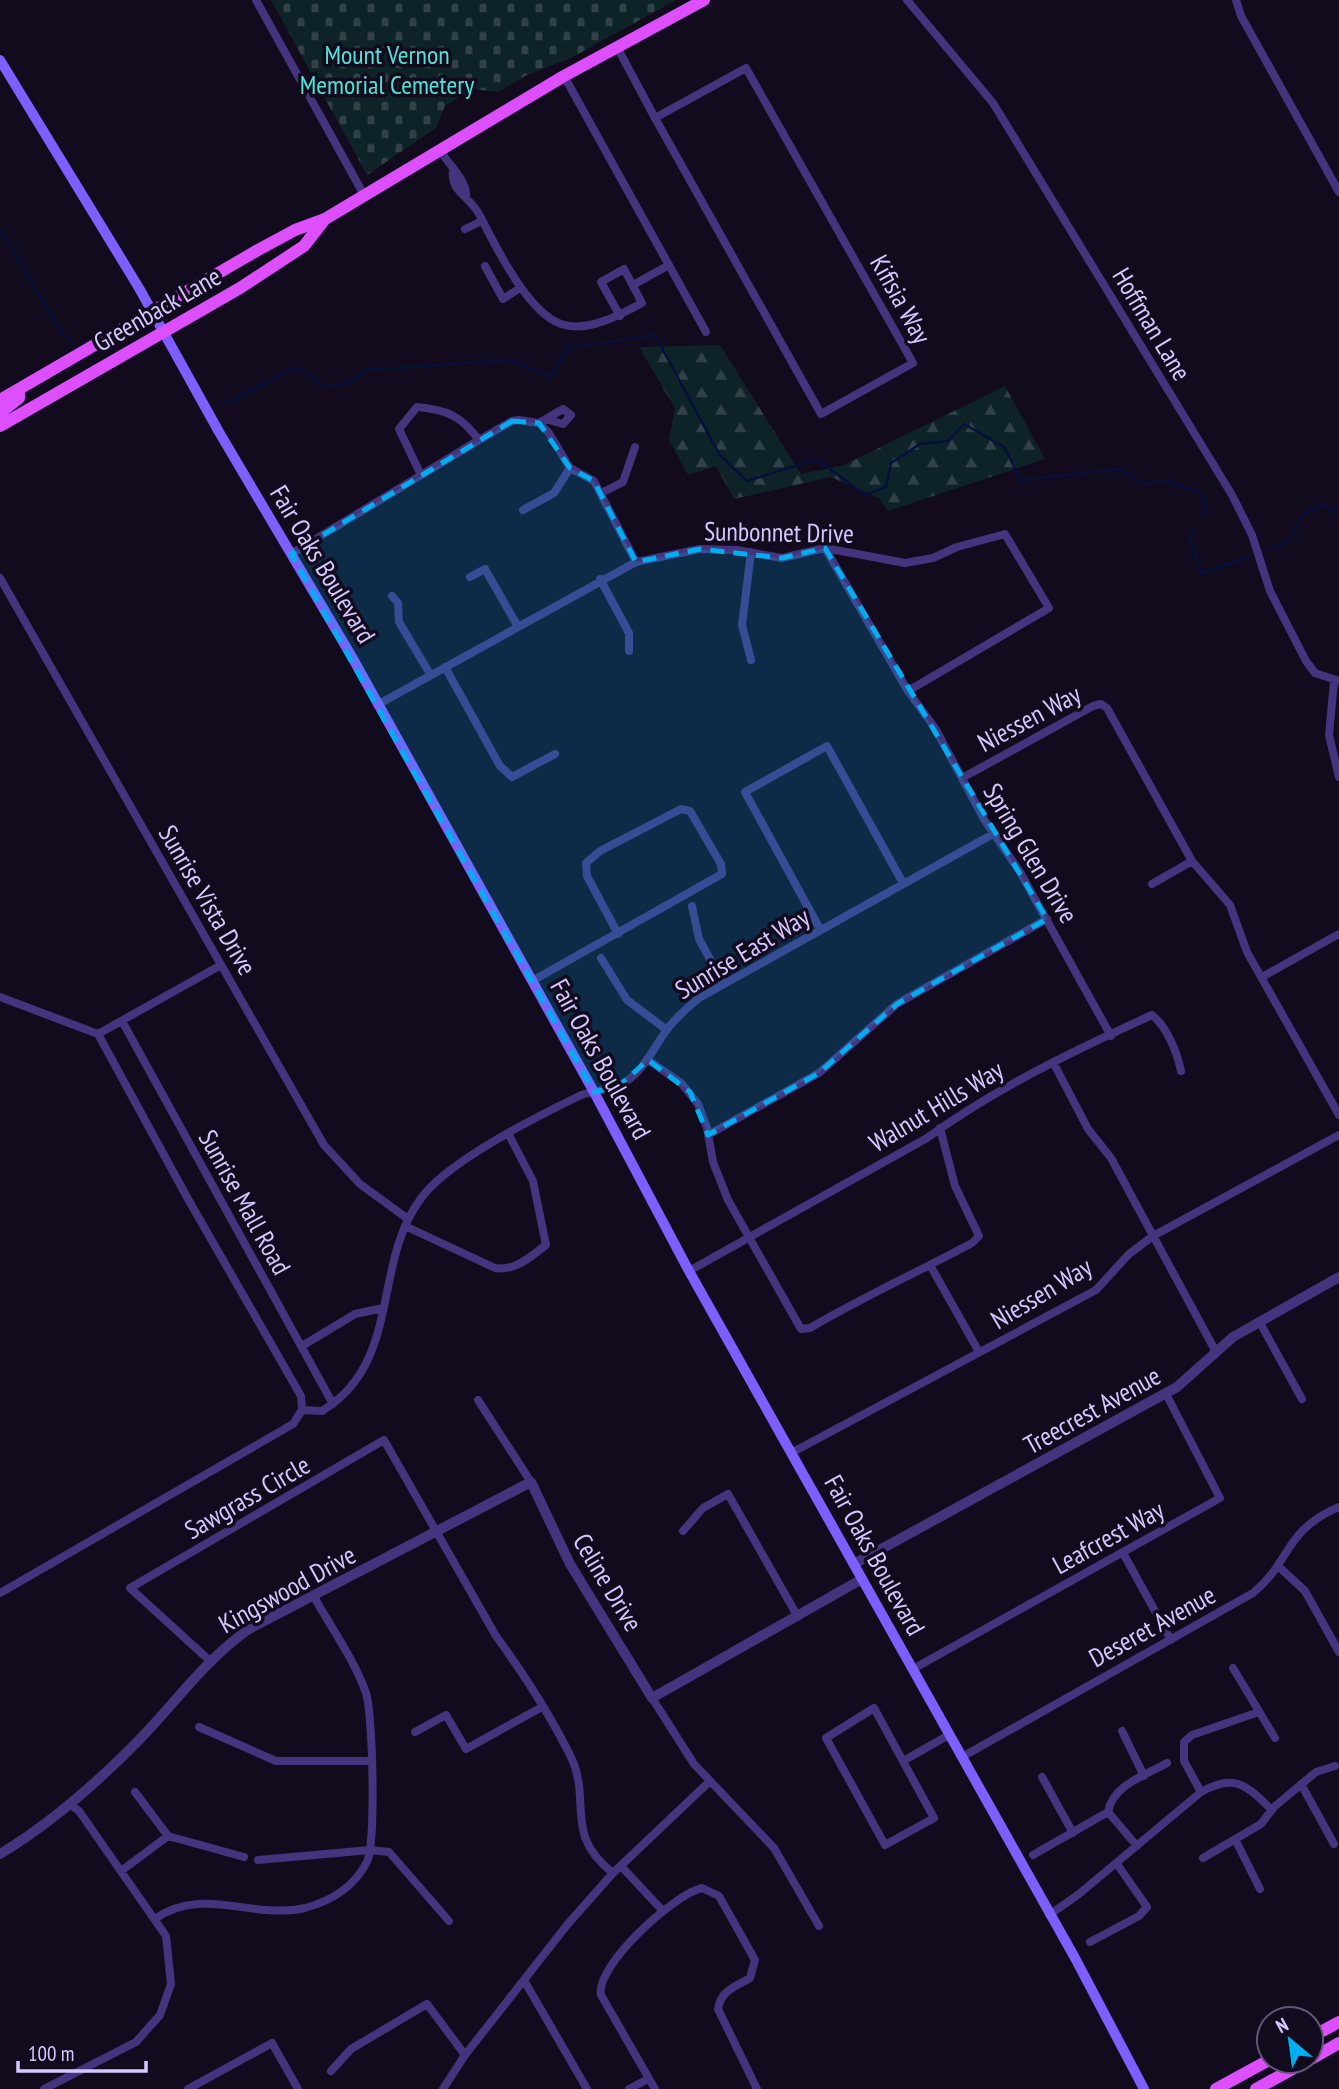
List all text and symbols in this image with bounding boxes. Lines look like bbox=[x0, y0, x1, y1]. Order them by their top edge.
park label: Mount Vernon Memorial Cemetery bbox=[300, 38, 474, 101]
street label: Kifisia Way bbox=[863, 249, 939, 349]
street label: Greenback Lane bbox=[87, 259, 227, 359]
street label: Hoffman Lane bbox=[1106, 262, 1198, 386]
street label: Fair Oaks Boulevard bbox=[263, 479, 383, 649]
street label: Sunbonnet Drive bbox=[704, 514, 854, 550]
street label: Niessen Way bbox=[972, 677, 1086, 759]
street label: Spring Glen Drive bbox=[976, 777, 1086, 929]
street label: Sunrise Vista Drive bbox=[152, 819, 264, 981]
street label: Sunrise East Way bbox=[669, 900, 815, 1006]
street label: Fair Oaks Boulevard bbox=[543, 973, 659, 1145]
street label: Walnut Hills Way bbox=[863, 1053, 1009, 1159]
street label: Sunrise Mall Road bbox=[192, 1124, 298, 1280]
street label: Niessen Way bbox=[985, 1250, 1098, 1336]
street label: Treecrest Avenue bbox=[1018, 1359, 1166, 1461]
street label: Sawgrass Circle bbox=[178, 1448, 316, 1546]
street label: Fair Oaks Boulevard bbox=[817, 1469, 933, 1641]
street label: Leafcrest Way bbox=[1047, 1493, 1170, 1581]
street label: Celine Drive bbox=[566, 1527, 650, 1637]
street label: Kingswood Drive bbox=[213, 1538, 361, 1640]
street label: Deseret Avenue bbox=[1083, 1578, 1221, 1674]
north arrow bbox=[1255, 2005, 1325, 2075]
text: N bbox=[1271, 2012, 1292, 2038]
scale bar bbox=[18, 2030, 145, 2074]
text: 100 m bbox=[28, 2040, 74, 2067]

